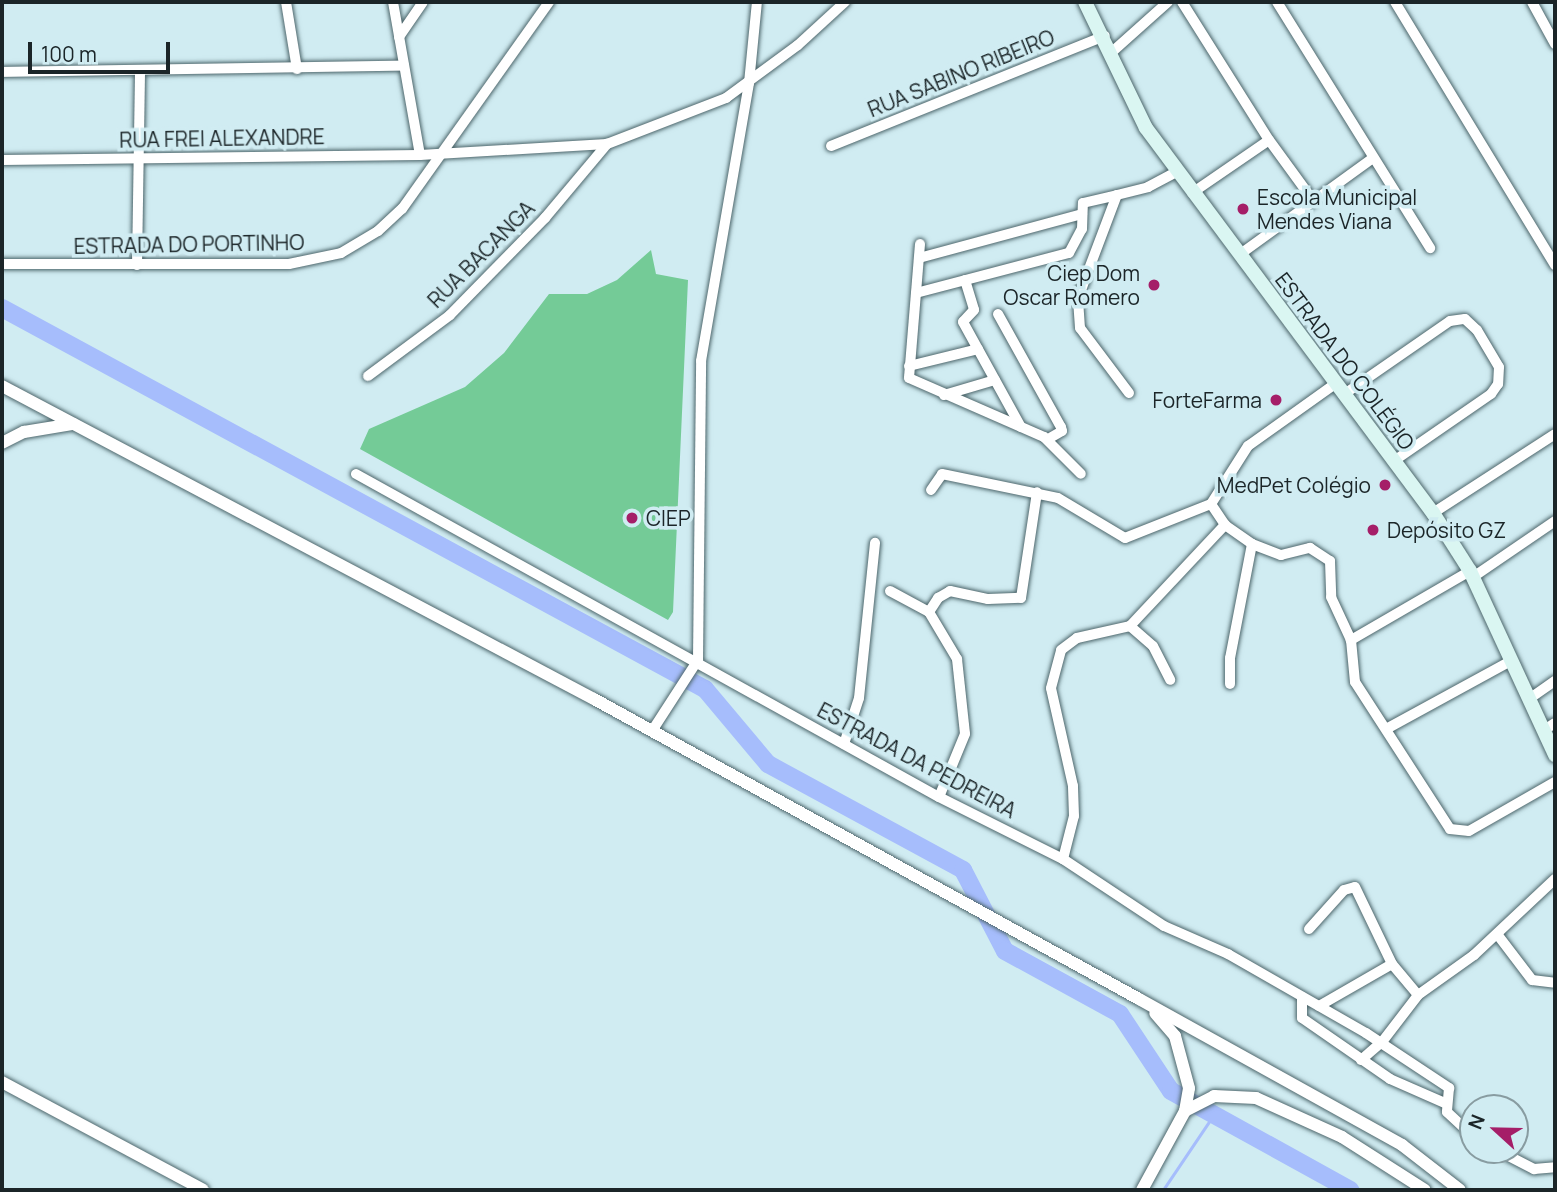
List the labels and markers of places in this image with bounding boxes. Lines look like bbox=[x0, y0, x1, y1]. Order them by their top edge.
place label: Escola Municipal Mendes Viana bbox=[1257, 184, 1417, 234]
marker: Escola Municipal Mendes Viana bbox=[1235, 201, 1251, 217]
place label: Ciep Dom Oscar Romero bbox=[1003, 260, 1140, 310]
marker: Ciep Dom Oscar Romero bbox=[1146, 277, 1162, 293]
place label: ForteFarma bbox=[1153, 387, 1262, 413]
marker: ForteFarma bbox=[1268, 392, 1284, 408]
place label: MedPet Colégio bbox=[1217, 472, 1371, 498]
marker: MedPet Colégio bbox=[1377, 477, 1393, 493]
place label: CIEP bbox=[646, 505, 691, 531]
marker: CIEP bbox=[624, 510, 640, 526]
place label: Depósito GZ bbox=[1387, 517, 1506, 543]
marker: Depósito GZ bbox=[1365, 522, 1381, 538]

